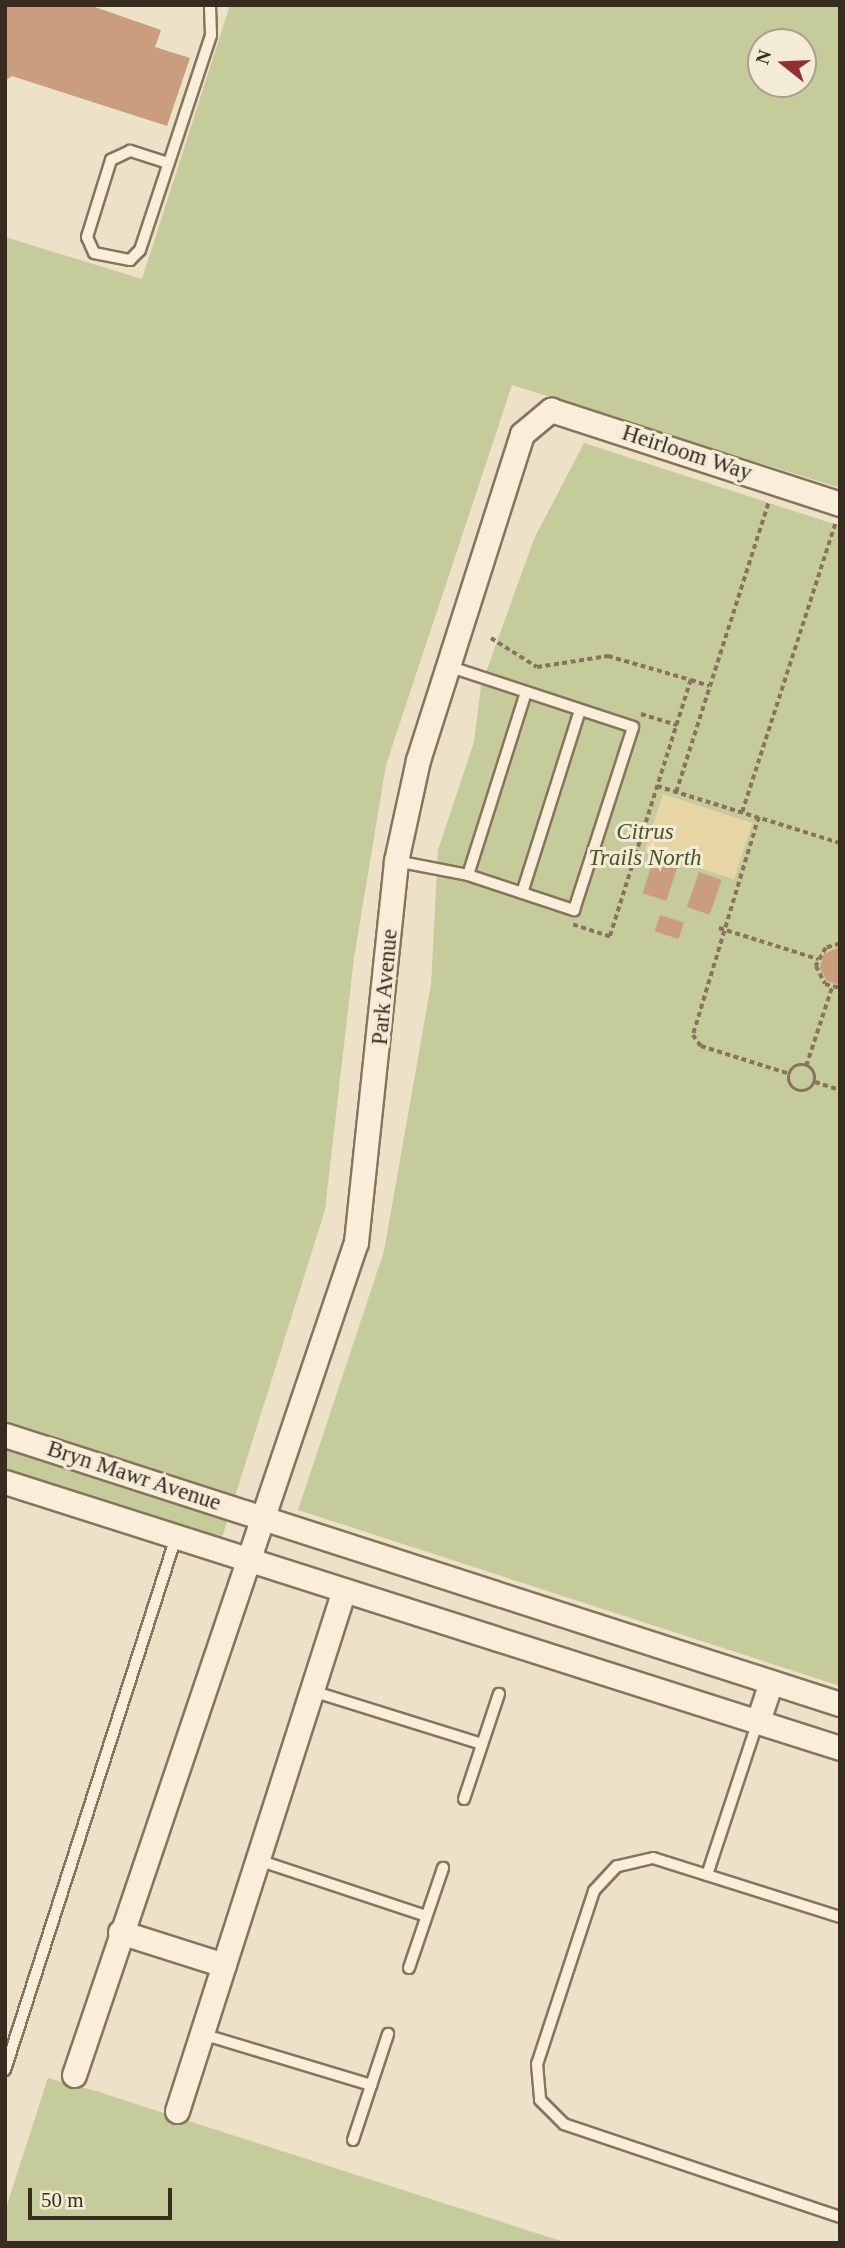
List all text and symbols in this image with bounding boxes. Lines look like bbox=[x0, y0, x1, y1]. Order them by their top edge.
north arrow bbox=[747, 28, 817, 98]
text: N bbox=[751, 47, 776, 67]
street label: Heirloom Way bbox=[618, 419, 756, 487]
park label: Citrus Trails North bbox=[588, 818, 702, 872]
street label: Park Avenue bbox=[366, 927, 404, 1047]
street label: Bryn Mawr Avenue bbox=[43, 1435, 225, 1517]
scale bar bbox=[32, 2174, 175, 2218]
text: 50 m bbox=[41, 2188, 84, 2212]

